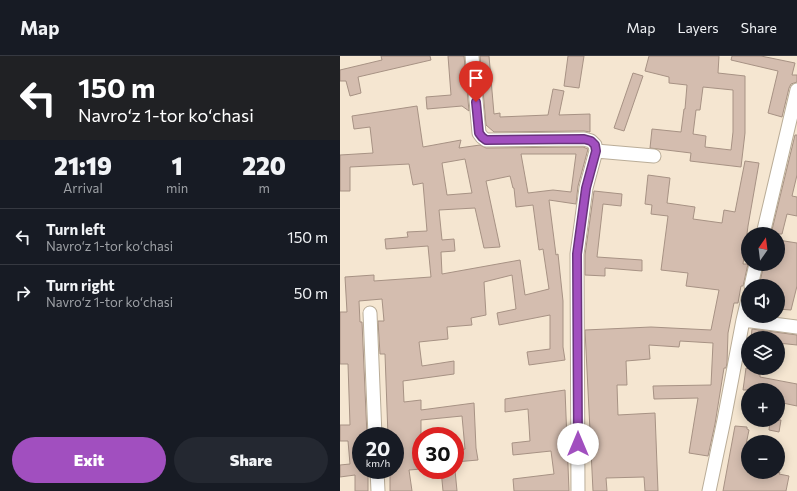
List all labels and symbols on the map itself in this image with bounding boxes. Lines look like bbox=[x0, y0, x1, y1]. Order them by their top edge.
pin bbox=[459, 61, 493, 102]
north arrow bbox=[741, 227, 785, 271]
position arrow bbox=[557, 423, 599, 465]
speed limit sign: 30 bbox=[412, 427, 464, 479]

